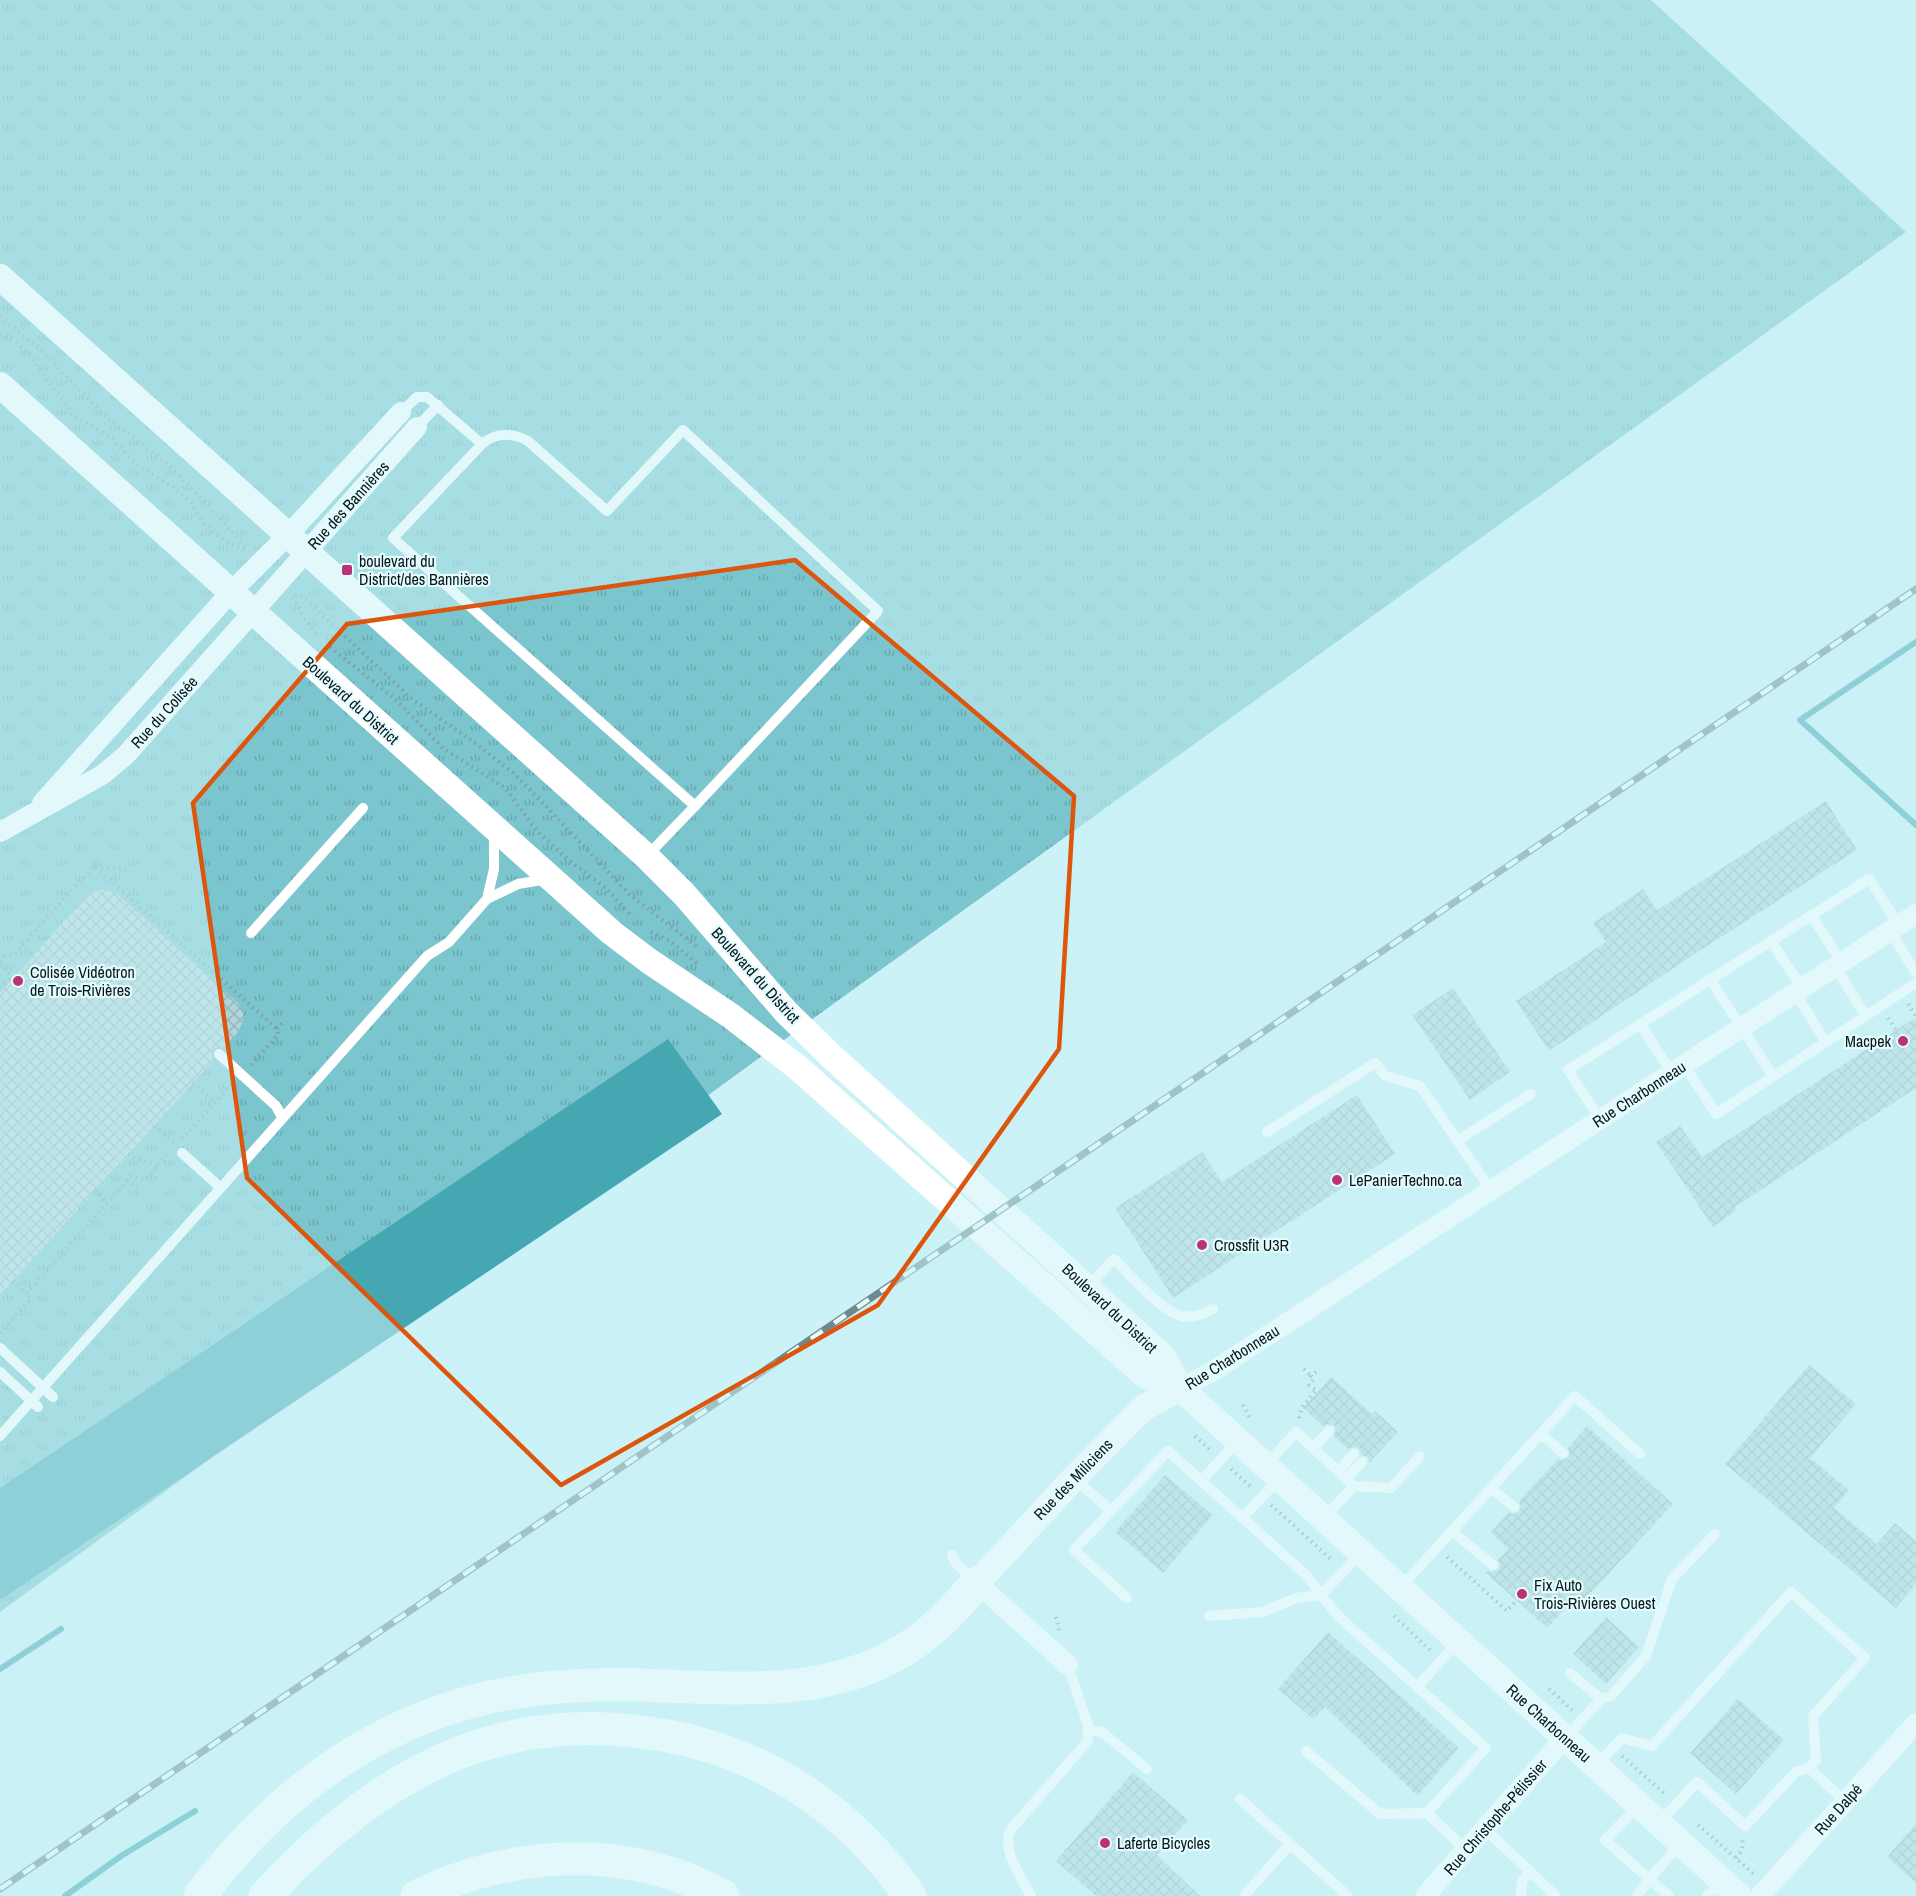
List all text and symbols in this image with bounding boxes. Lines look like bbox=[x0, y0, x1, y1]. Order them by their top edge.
street label: Rue des Bannières bbox=[302, 456, 394, 554]
place label: boulevard du District/des Bannières bbox=[359, 550, 489, 590]
marker: boulevard du District/des Bannières bbox=[340, 563, 354, 577]
street label: Boulevard du District bbox=[298, 651, 404, 749]
street label: Rue du Colisée bbox=[126, 671, 202, 753]
street label: Boulevard du District bbox=[707, 922, 805, 1028]
place label: Colisée Vidéotron de Trois-Rivières bbox=[30, 961, 135, 1001]
marker: Colisée Vidéotron de Trois-Rivières bbox=[11, 974, 25, 988]
place label: Macpek bbox=[1845, 1030, 1891, 1052]
marker: Macpek bbox=[1896, 1034, 1910, 1048]
street label: Rue Charbonneau bbox=[1588, 1056, 1690, 1132]
place label: LePanierTechno.ca bbox=[1349, 1169, 1463, 1191]
marker: LePanierTechno.ca bbox=[1330, 1173, 1344, 1187]
place label: Crossfit U3R bbox=[1214, 1234, 1290, 1256]
marker: Crossfit U3R bbox=[1195, 1238, 1209, 1252]
street label: Boulevard du District bbox=[1058, 1258, 1163, 1358]
street label: Rue Charbonneau bbox=[1181, 1319, 1283, 1395]
street label: Rue des Miliciens bbox=[1029, 1434, 1117, 1524]
place label: Fix Auto Trois-Rivières Ouest bbox=[1534, 1574, 1656, 1614]
marker: Fix Auto Trois-Rivières Ouest bbox=[1515, 1587, 1529, 1601]
street label: Rue Charbonneau bbox=[1502, 1679, 1596, 1767]
street label: Rue Christophe-Pélissier bbox=[1438, 1754, 1552, 1880]
street label: Rue Dalpé bbox=[1809, 1779, 1867, 1839]
place label: Laferte Bicycles bbox=[1117, 1832, 1210, 1854]
marker: Laferte Bicycles bbox=[1098, 1836, 1112, 1850]

